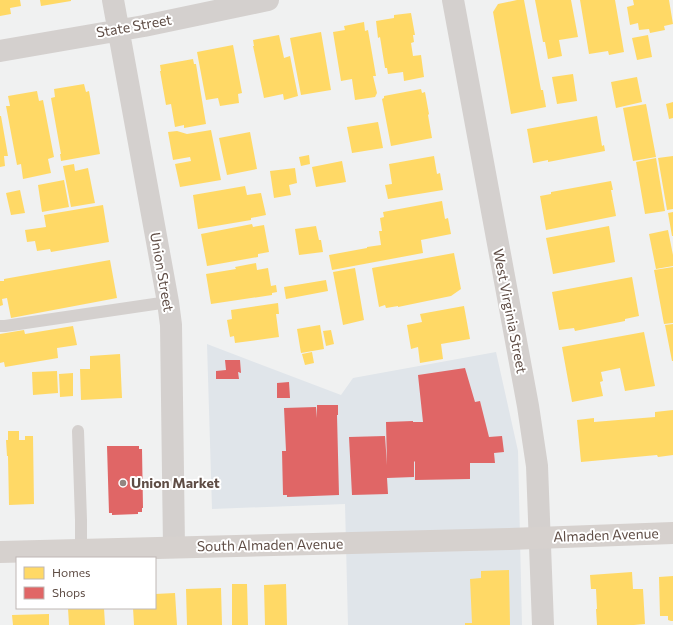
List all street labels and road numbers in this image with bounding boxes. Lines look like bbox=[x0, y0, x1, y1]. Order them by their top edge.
street label: State Street bbox=[95, 10, 173, 41]
street label: Union Street bbox=[147, 231, 178, 313]
street label: West Virginia Street bbox=[490, 247, 531, 375]
street label: Almaden Avenue bbox=[553, 524, 659, 545]
street label: South Almaden Avenue bbox=[197, 535, 343, 554]

